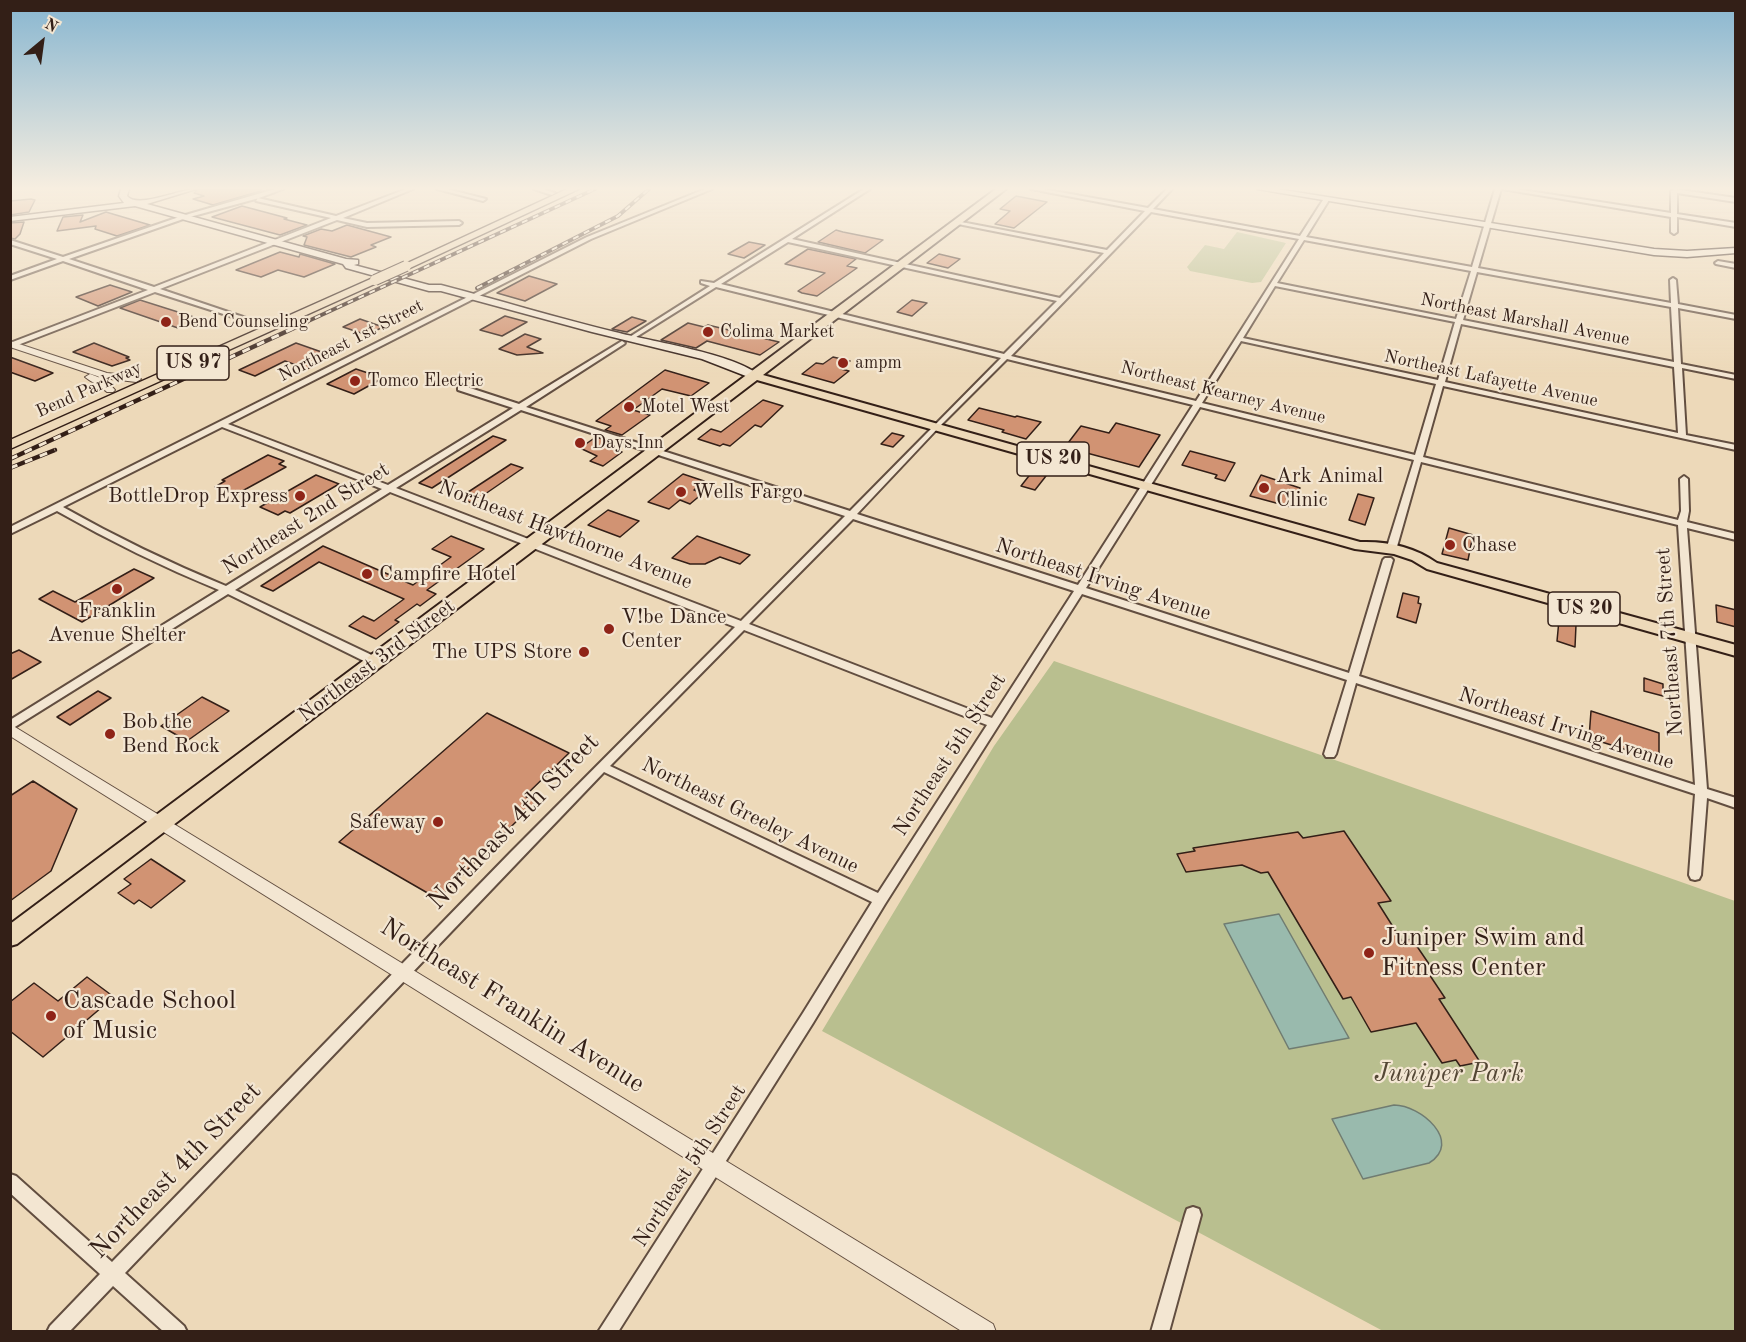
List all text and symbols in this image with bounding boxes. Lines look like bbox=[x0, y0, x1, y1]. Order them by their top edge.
north arrow bbox=[12, 12, 72, 72]
text: N bbox=[41, 16, 60, 36]
street label: Northeast Marshall Avenue bbox=[1419, 289, 1631, 351]
street label: Northeast 1st Street bbox=[275, 295, 427, 387]
place label: Bend Counseling bbox=[178, 311, 308, 333]
marker: Bend Counseling bbox=[159, 315, 173, 329]
place label: Colima Market bbox=[720, 321, 834, 343]
marker: Colima Market bbox=[701, 325, 715, 339]
road number: US 97 bbox=[157, 346, 229, 380]
street label: Northeast Lafayette Avenue bbox=[1382, 346, 1600, 412]
place label: ampm bbox=[855, 352, 902, 374]
marker: ampm bbox=[836, 356, 850, 370]
street label: Bend Parkway bbox=[33, 357, 145, 423]
street label: Northeast Kearney Avenue bbox=[1118, 357, 1328, 429]
place label: Tomco Electric bbox=[367, 370, 483, 392]
marker: Tomco Electric bbox=[348, 374, 362, 388]
place label: Motel West bbox=[641, 396, 729, 418]
marker: Motel West bbox=[622, 400, 636, 414]
place label: Days Inn bbox=[592, 432, 664, 454]
marker: Days Inn bbox=[573, 436, 587, 450]
road number: US 20 bbox=[1017, 442, 1089, 476]
street label: Northeast 2nd Street bbox=[218, 457, 394, 581]
place label: Ark Animal Clinic bbox=[1276, 463, 1383, 513]
street label: Northeast Hawthorne Avenue bbox=[434, 475, 696, 595]
place label: Wells Fargo bbox=[693, 479, 803, 505]
marker: Ark Animal Clinic bbox=[1257, 481, 1271, 495]
place label: BottleDrop Express bbox=[108, 483, 288, 509]
marker: Wells Fargo bbox=[674, 485, 688, 499]
marker: BottleDrop Express bbox=[293, 489, 307, 503]
place label: Chase bbox=[1462, 532, 1517, 558]
street label: Northeast Irving Avenue bbox=[992, 533, 1214, 627]
marker: Chase bbox=[1443, 538, 1457, 552]
street label: Northeast 7th Street bbox=[1651, 547, 1689, 737]
place label: Campfire Hotel bbox=[379, 561, 516, 587]
marker: Campfire Hotel bbox=[360, 567, 374, 581]
marker: Franklin Avenue Shelter bbox=[110, 582, 124, 596]
road number: US 20 bbox=[1548, 592, 1620, 626]
street label: Northeast 3rd Street bbox=[294, 594, 460, 728]
place label: Franklin Avenue Shelter bbox=[48, 598, 186, 648]
place label: V!be Dance Center bbox=[621, 604, 726, 654]
marker: V!be Dance Center bbox=[602, 622, 616, 636]
place label: The UPS Store bbox=[431, 639, 572, 665]
marker: The UPS Store bbox=[577, 645, 591, 659]
street label: Northeast 5th Street bbox=[888, 669, 1012, 841]
street label: Northeast Irving Avenue bbox=[1455, 682, 1677, 776]
place label: Bob the Bend Rock bbox=[122, 709, 220, 759]
marker: Bob the Bend Rock bbox=[103, 727, 117, 741]
street label: Northeast 4th Street bbox=[422, 727, 606, 917]
street label: Northeast Greeley Avenue bbox=[637, 752, 863, 880]
place label: Safeway bbox=[349, 809, 426, 835]
marker: Safeway bbox=[431, 815, 445, 829]
street label: Northeast Franklin Avenue bbox=[374, 912, 650, 1100]
place label: Juniper Swim and Fitness Center bbox=[1381, 922, 1585, 984]
marker: Juniper Swim and Fitness Center bbox=[1362, 946, 1376, 960]
place label: Cascade School of Music bbox=[63, 985, 236, 1046]
marker: Cascade School of Music bbox=[44, 1009, 58, 1023]
park label: Juniper Park bbox=[1374, 1058, 1524, 1090]
street label: Northeast 4th Street bbox=[84, 1076, 268, 1266]
street label: Northeast 5th Street bbox=[628, 1080, 752, 1252]

